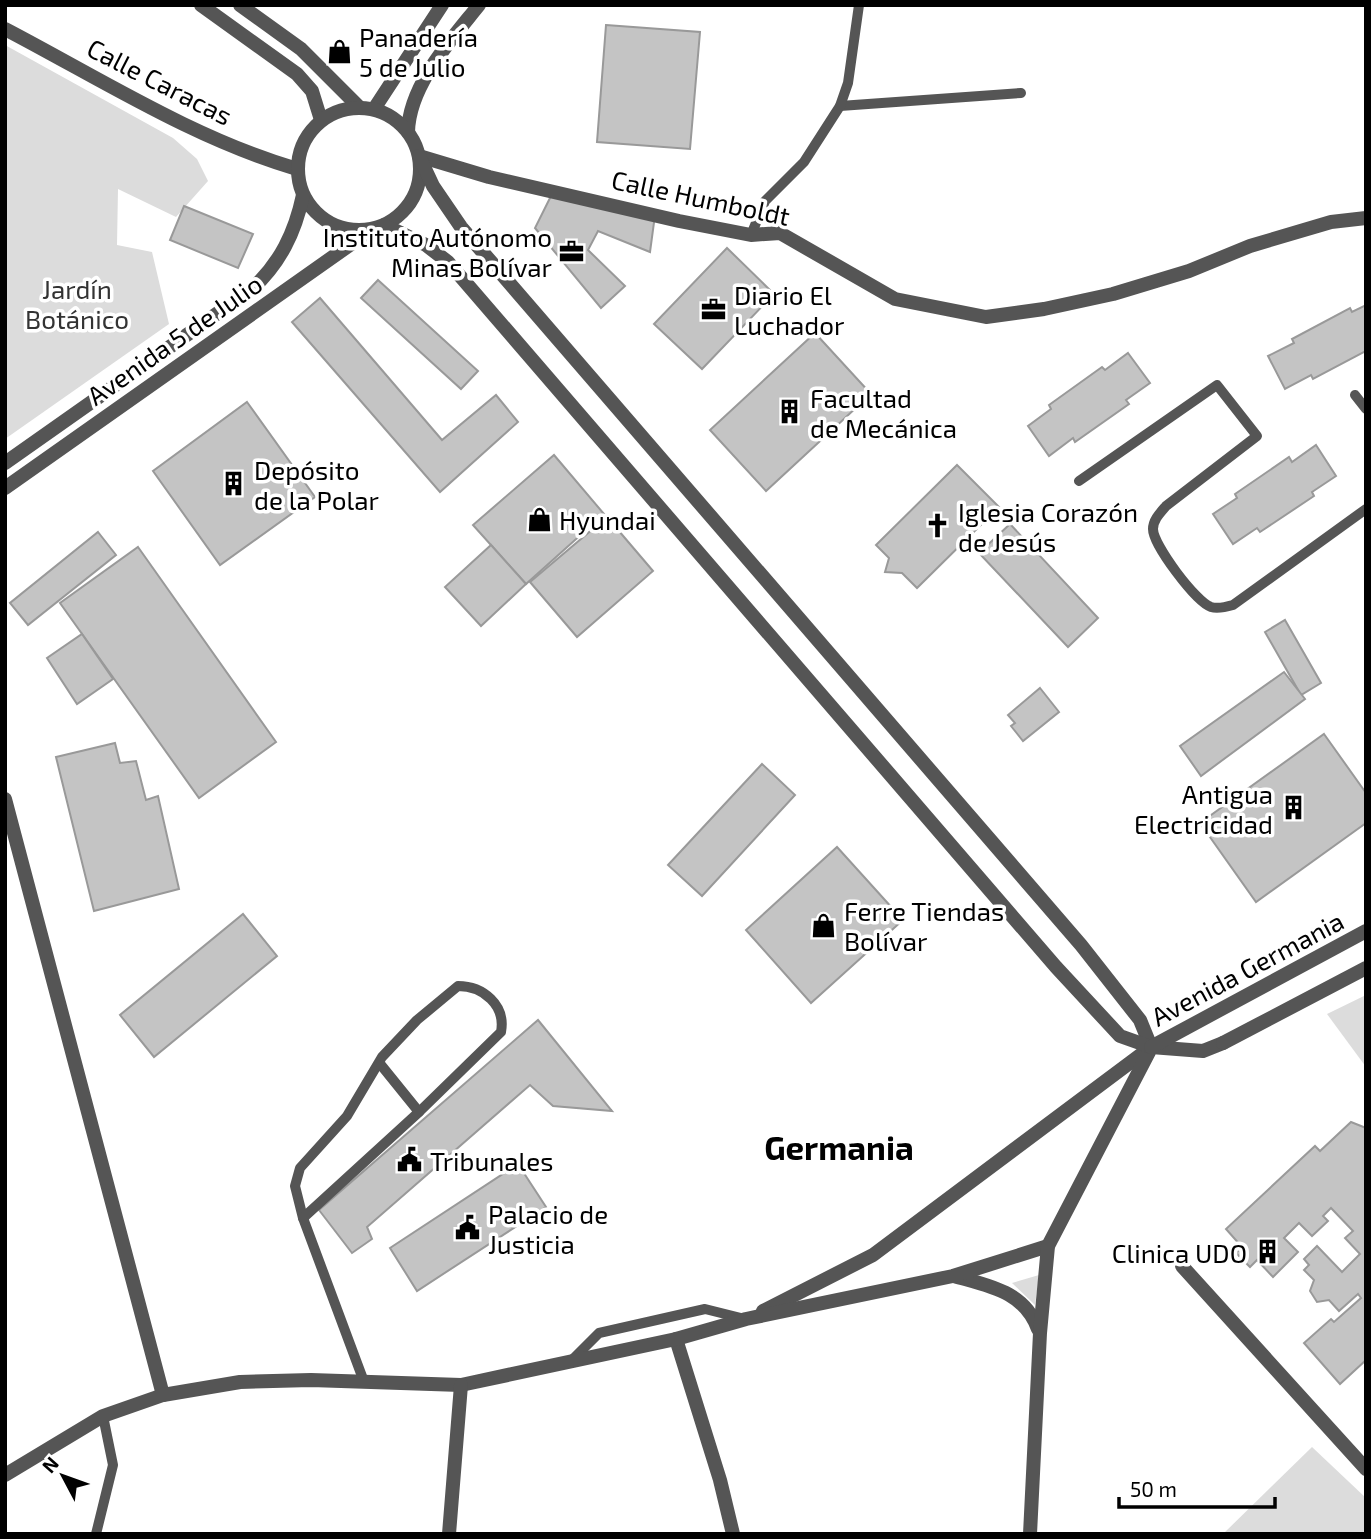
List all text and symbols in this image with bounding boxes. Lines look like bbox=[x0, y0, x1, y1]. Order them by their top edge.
place label: Panadería 5 de Julio bbox=[359, 21, 478, 82]
street label: Calle Caracas bbox=[82, 31, 238, 131]
shop icon: Panadería 5 de Julio bbox=[325, 37, 353, 65]
street label: Calle Humboldt bbox=[609, 163, 793, 231]
place label: Instituto Autónomo Minas Bolívar bbox=[323, 221, 552, 282]
office icon: Instituto Autónomo Minas Bolívar bbox=[558, 237, 586, 265]
street label: Avenida 5 de Julio bbox=[81, 267, 267, 411]
park label: Jardín Botánico bbox=[25, 273, 129, 334]
place label: Diario El Luchador bbox=[734, 279, 844, 340]
office icon: Diario El Luchador bbox=[700, 295, 728, 323]
place label: Facultad de Mecánica bbox=[810, 382, 957, 443]
building icon: Facultad de Mecánica bbox=[776, 398, 804, 426]
place label: Depósito de la Polar bbox=[254, 454, 379, 515]
building icon: Depósito de la Polar bbox=[220, 470, 248, 498]
place label: Iglesia Corazón de Jesús bbox=[958, 496, 1138, 557]
place label: Hyundai bbox=[559, 504, 656, 535]
shop icon: Hyundai bbox=[525, 505, 553, 533]
church icon: Iglesia Corazón de Jesús bbox=[924, 512, 952, 540]
place label: Antigua Electricidad bbox=[1134, 778, 1273, 839]
building icon: Antigua Electricidad bbox=[1279, 794, 1307, 822]
place label: Ferre Tiendas Bolívar bbox=[844, 895, 1004, 956]
street label: Avenida Germania bbox=[1146, 904, 1348, 1032]
shop icon: Ferre Tiendas Bolívar bbox=[810, 911, 838, 939]
district label: Germania bbox=[764, 1127, 914, 1167]
place label: Tribunales bbox=[430, 1145, 553, 1176]
public building icon: Tribunales bbox=[396, 1146, 424, 1174]
place label: Palacio de Justicia bbox=[488, 1198, 608, 1259]
public building icon: Palacio de Justicia bbox=[454, 1214, 482, 1242]
place label: Clinica UDO bbox=[1112, 1237, 1247, 1268]
building icon: Clinica UDO bbox=[1253, 1238, 1281, 1266]
north arrow bbox=[28, 1441, 98, 1511]
text: N bbox=[37, 1452, 63, 1477]
scale bar bbox=[1119, 1466, 1275, 1510]
text: 50 m bbox=[1130, 1476, 1177, 1501]

